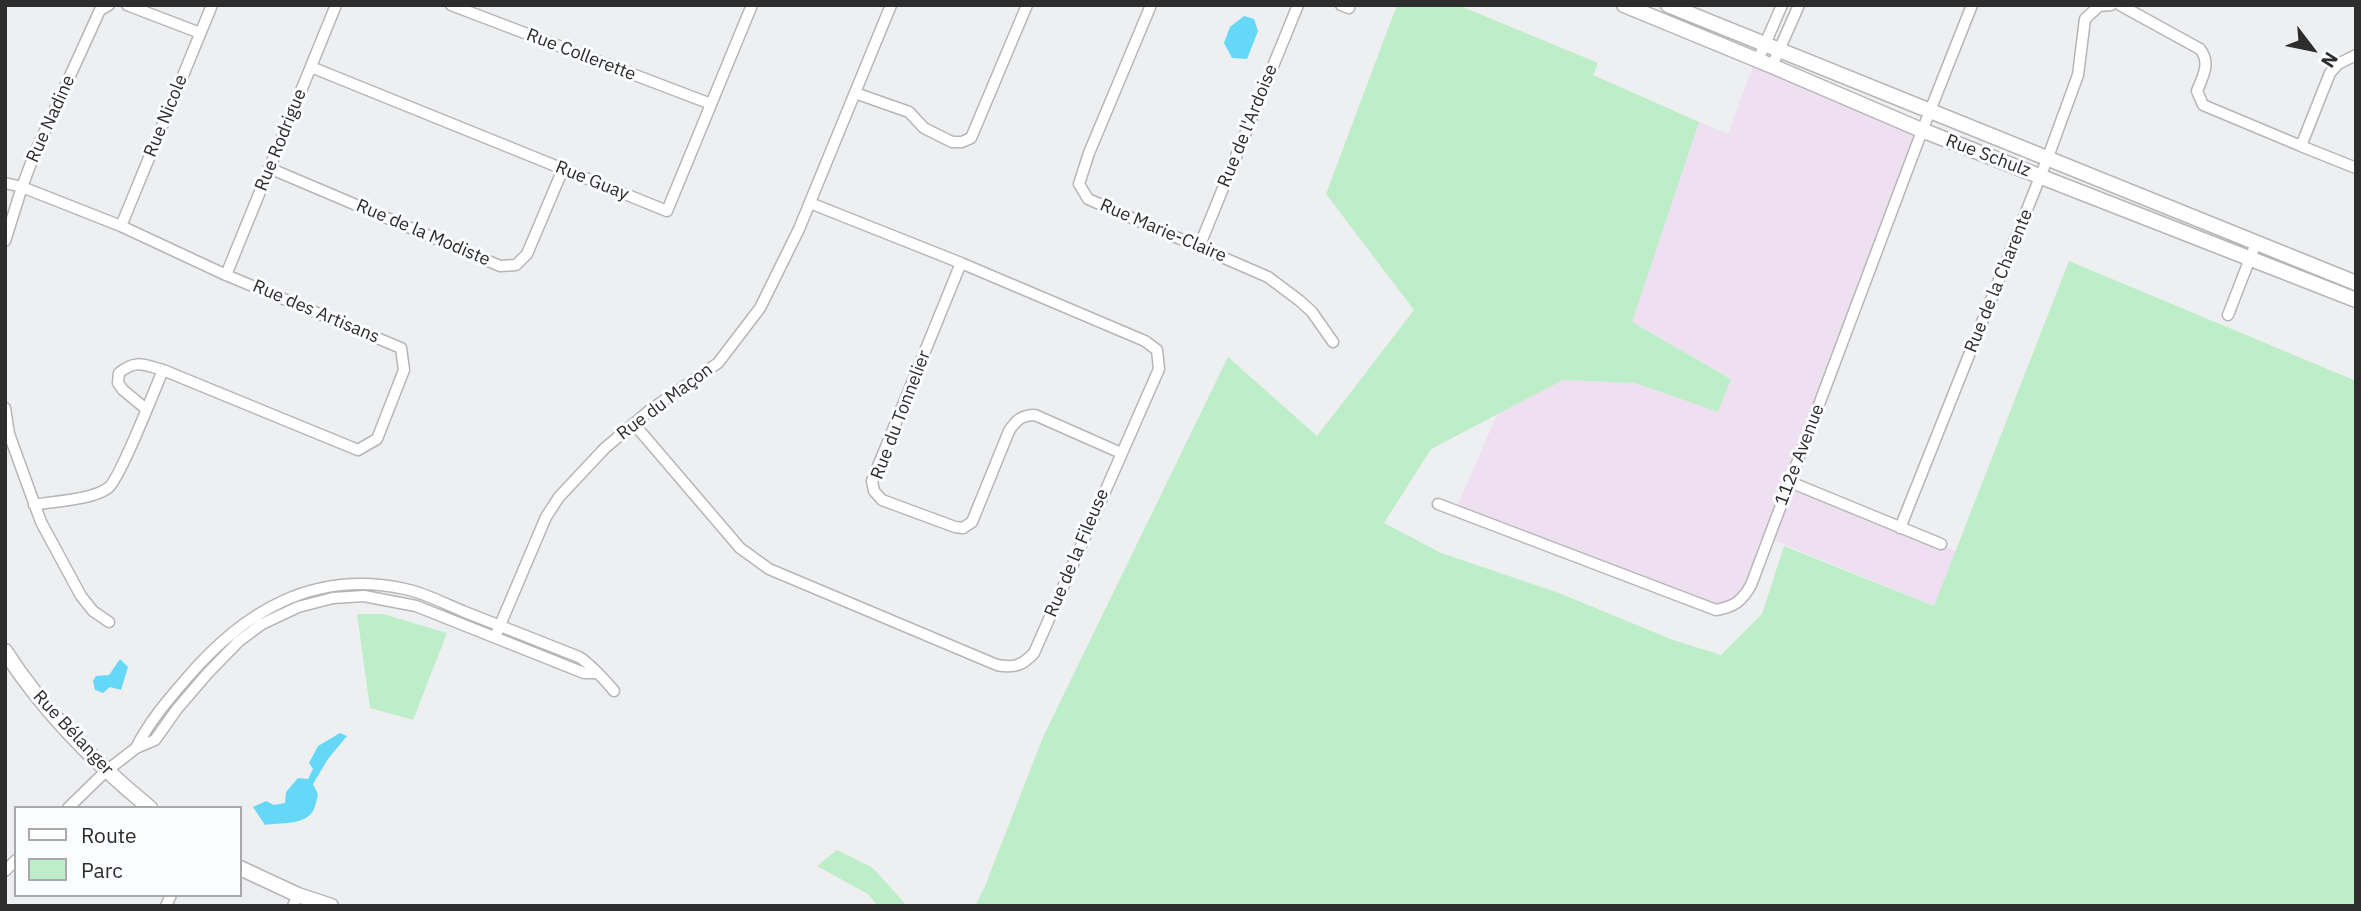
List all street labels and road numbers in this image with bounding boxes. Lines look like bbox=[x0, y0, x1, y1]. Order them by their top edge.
street label: Rue Collerette bbox=[523, 24, 639, 86]
street label: Rue de l'Ardoise bbox=[1214, 61, 1282, 191]
street label: Rue Nadine bbox=[22, 72, 80, 166]
street label: Rue Nicole bbox=[140, 72, 192, 160]
street label: Rue Rodrigue bbox=[251, 86, 311, 194]
street label: Rue Schulz bbox=[1943, 130, 2033, 182]
street label: Rue Guay bbox=[552, 157, 632, 205]
street label: Rue de la Modiste bbox=[353, 195, 493, 271]
street label: Rue Marie-Claire bbox=[1097, 195, 1229, 267]
street label: Rue de la Charente bbox=[1960, 206, 2038, 356]
street label: Rue des Artisans bbox=[249, 276, 383, 348]
street label: Rue du Tonnelier bbox=[867, 348, 935, 482]
street label: Rue du Maçon bbox=[613, 359, 717, 445]
street label: 112e Avenue bbox=[1771, 401, 1829, 509]
street label: Rue de la Fileuse bbox=[1040, 486, 1114, 620]
street label: Rue Bélanger bbox=[28, 686, 118, 780]

